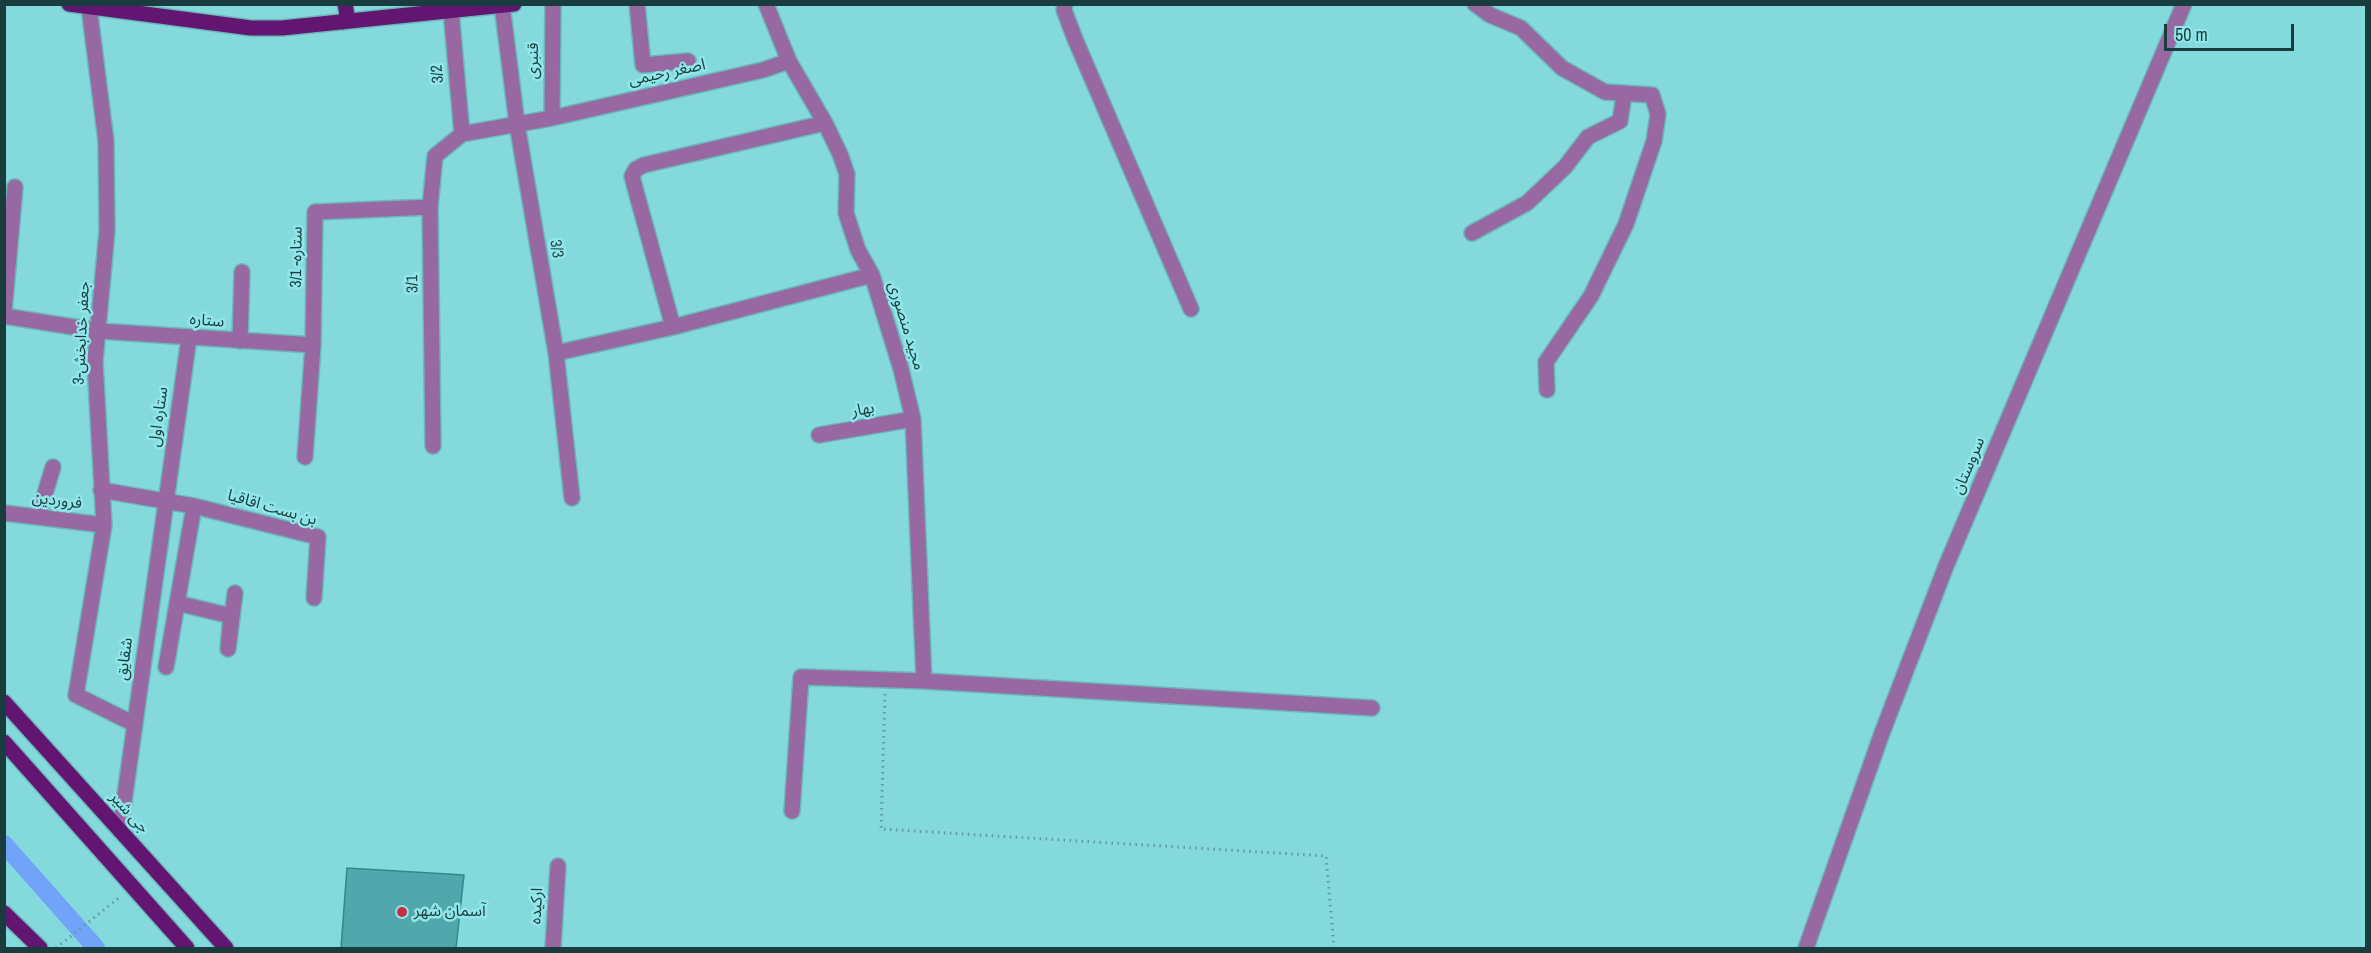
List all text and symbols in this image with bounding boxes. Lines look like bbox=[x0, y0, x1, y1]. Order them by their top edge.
scale bar bbox=[2167, 12, 2298, 50]
text: 50 m bbox=[2175, 22, 2208, 47]
street label: قنبری bbox=[524, 43, 544, 79]
street label: اصغر رحیمی bbox=[627, 55, 707, 91]
street label: 3/2 bbox=[428, 64, 448, 84]
street label: ستاره- 3/1 bbox=[287, 226, 307, 288]
street label: 3/3 bbox=[545, 238, 567, 260]
street label: 3/1 bbox=[403, 275, 423, 293]
street label: مجید منصوری bbox=[883, 280, 929, 372]
street label: جعفر خدابخش-3 bbox=[70, 281, 94, 385]
street label: ستاره bbox=[189, 310, 225, 332]
street label: ستاره اول bbox=[145, 386, 173, 448]
street label: بهار bbox=[850, 399, 876, 421]
street label: سروستان bbox=[1948, 435, 1990, 497]
street label: بن بست اقاقیا bbox=[225, 486, 319, 530]
street label: فروردین bbox=[31, 488, 83, 514]
street label: شقایق bbox=[113, 636, 137, 682]
street label: جی شیر bbox=[105, 788, 153, 838]
street label: ارکیده bbox=[526, 887, 548, 925]
place label: آسمان شهر bbox=[414, 902, 486, 922]
marker: آسمان شهر bbox=[395, 905, 409, 919]

